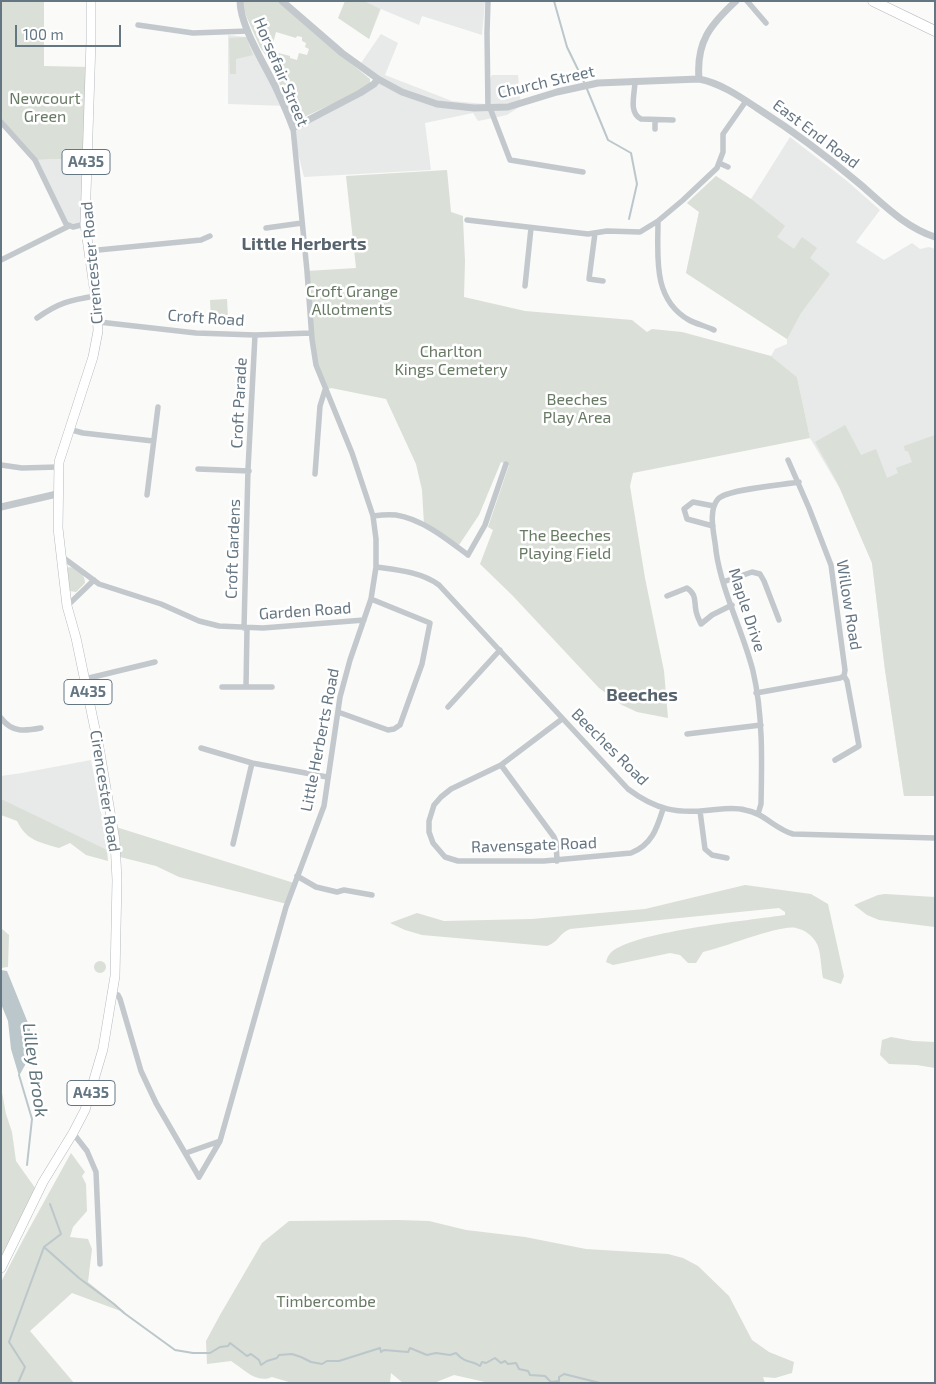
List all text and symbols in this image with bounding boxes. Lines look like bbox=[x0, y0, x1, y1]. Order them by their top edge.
scale bar bbox=[18, 15, 124, 47]
street label: Horsefair Street bbox=[249, 15, 313, 129]
text: 100 m bbox=[23, 25, 64, 43]
street label: Church Street bbox=[496, 62, 596, 102]
park label: Newcourt Green bbox=[9, 89, 81, 127]
street label: East End Road bbox=[769, 95, 863, 173]
road number: A435 bbox=[62, 150, 110, 174]
street label: Cirencester Road bbox=[77, 201, 107, 325]
district label: Little Herberts bbox=[241, 233, 367, 255]
park label: Croft Grange Allotments bbox=[306, 282, 398, 320]
street label: Croft Road bbox=[167, 306, 245, 330]
park label: Charlton Kings Cemetery bbox=[394, 342, 508, 380]
street label: Croft Parade bbox=[227, 357, 251, 449]
park label: Beeches Play Area bbox=[543, 390, 611, 428]
street label: Croft Gardens bbox=[222, 498, 244, 600]
park label: The Beeches Playing Field bbox=[519, 526, 611, 564]
street label: Willow Road bbox=[832, 558, 866, 652]
street label: Maple Drive bbox=[724, 566, 770, 654]
street label: Garden Road bbox=[258, 598, 352, 624]
street label: Little Herberts Road bbox=[297, 667, 343, 813]
road number: A435 bbox=[64, 680, 112, 704]
district label: Beeches bbox=[606, 684, 678, 706]
street label: Beeches Road bbox=[567, 704, 653, 790]
street label: Cirencester Road bbox=[86, 729, 124, 853]
street label: Ravensgate Road bbox=[471, 833, 597, 857]
water label: Lilley Brook bbox=[18, 1021, 52, 1119]
road number: A435 bbox=[67, 1080, 115, 1106]
park label: Timbercombe bbox=[276, 1292, 376, 1312]

